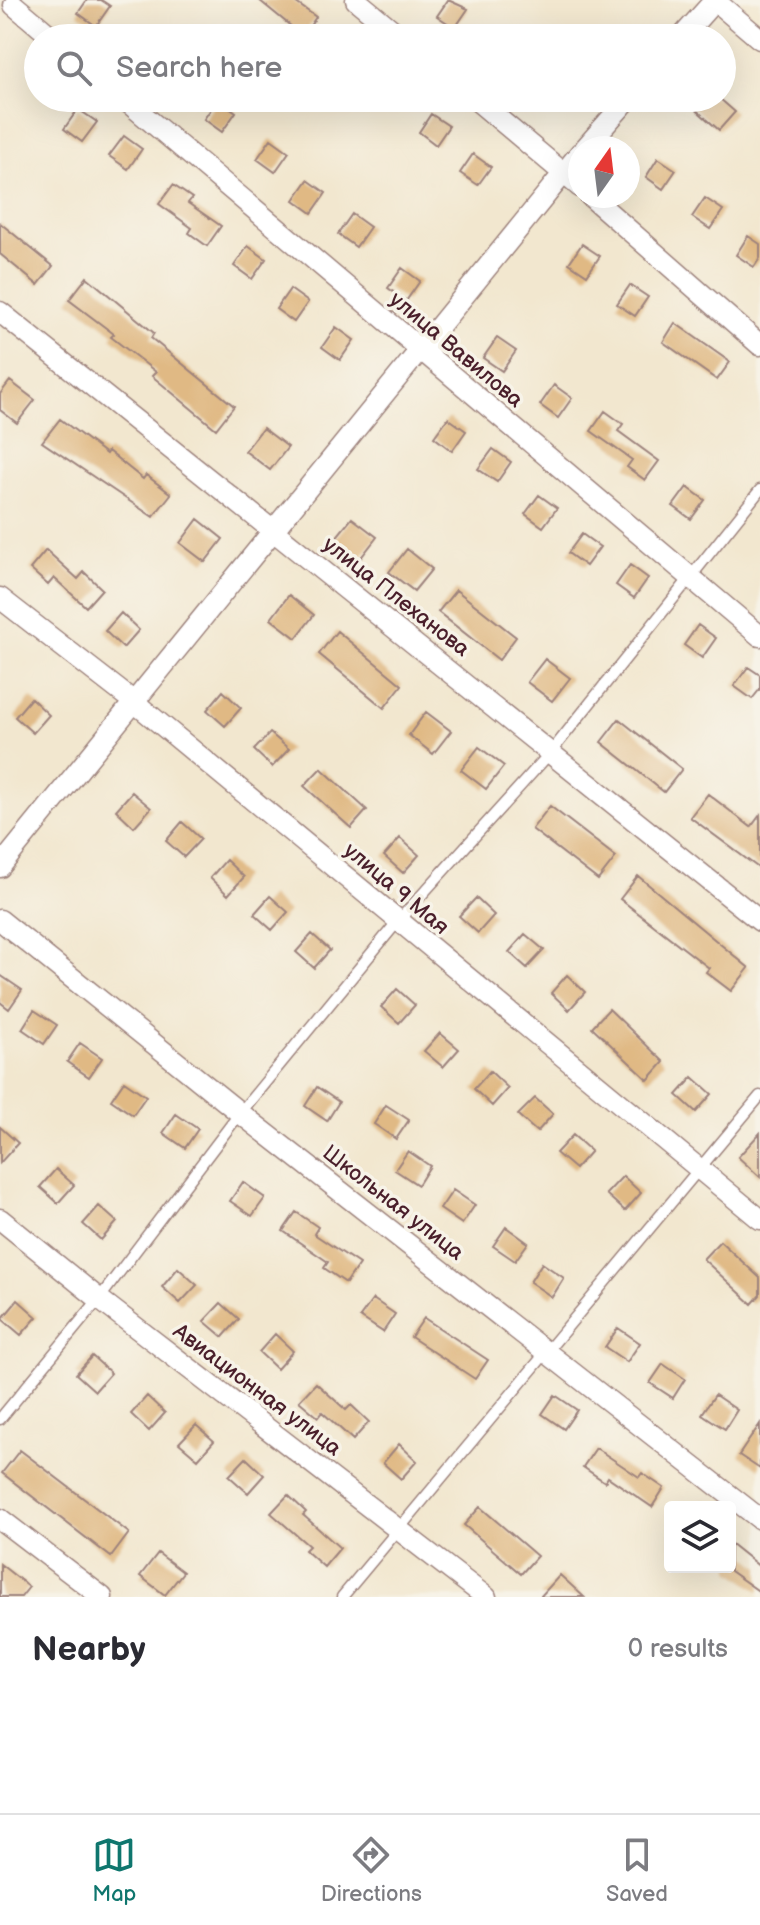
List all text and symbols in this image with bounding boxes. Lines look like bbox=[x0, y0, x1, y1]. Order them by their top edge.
search box bbox=[24, 24, 736, 112]
icon: search bbox=[52, 46, 96, 90]
text: Search here bbox=[116, 50, 282, 86]
north arrow bbox=[568, 136, 640, 208]
street label: улица Вавилова bbox=[384, 286, 528, 414]
street label: улица Плеханова bbox=[317, 531, 475, 663]
street label: улица 9 Мая bbox=[338, 837, 454, 941]
street label: Школьная улица bbox=[317, 1139, 469, 1267]
street label: Авиационная улица bbox=[167, 1317, 346, 1462]
map controls bbox=[664, 1501, 736, 1573]
button: layers bbox=[664, 1501, 736, 1573]
text: Nearby bbox=[32, 1629, 146, 1670]
text: 0 results bbox=[628, 1634, 728, 1665]
tab: Map bbox=[92, 1833, 136, 1908]
tab: Directions bbox=[321, 1833, 422, 1908]
tab: Saved bbox=[606, 1833, 668, 1908]

